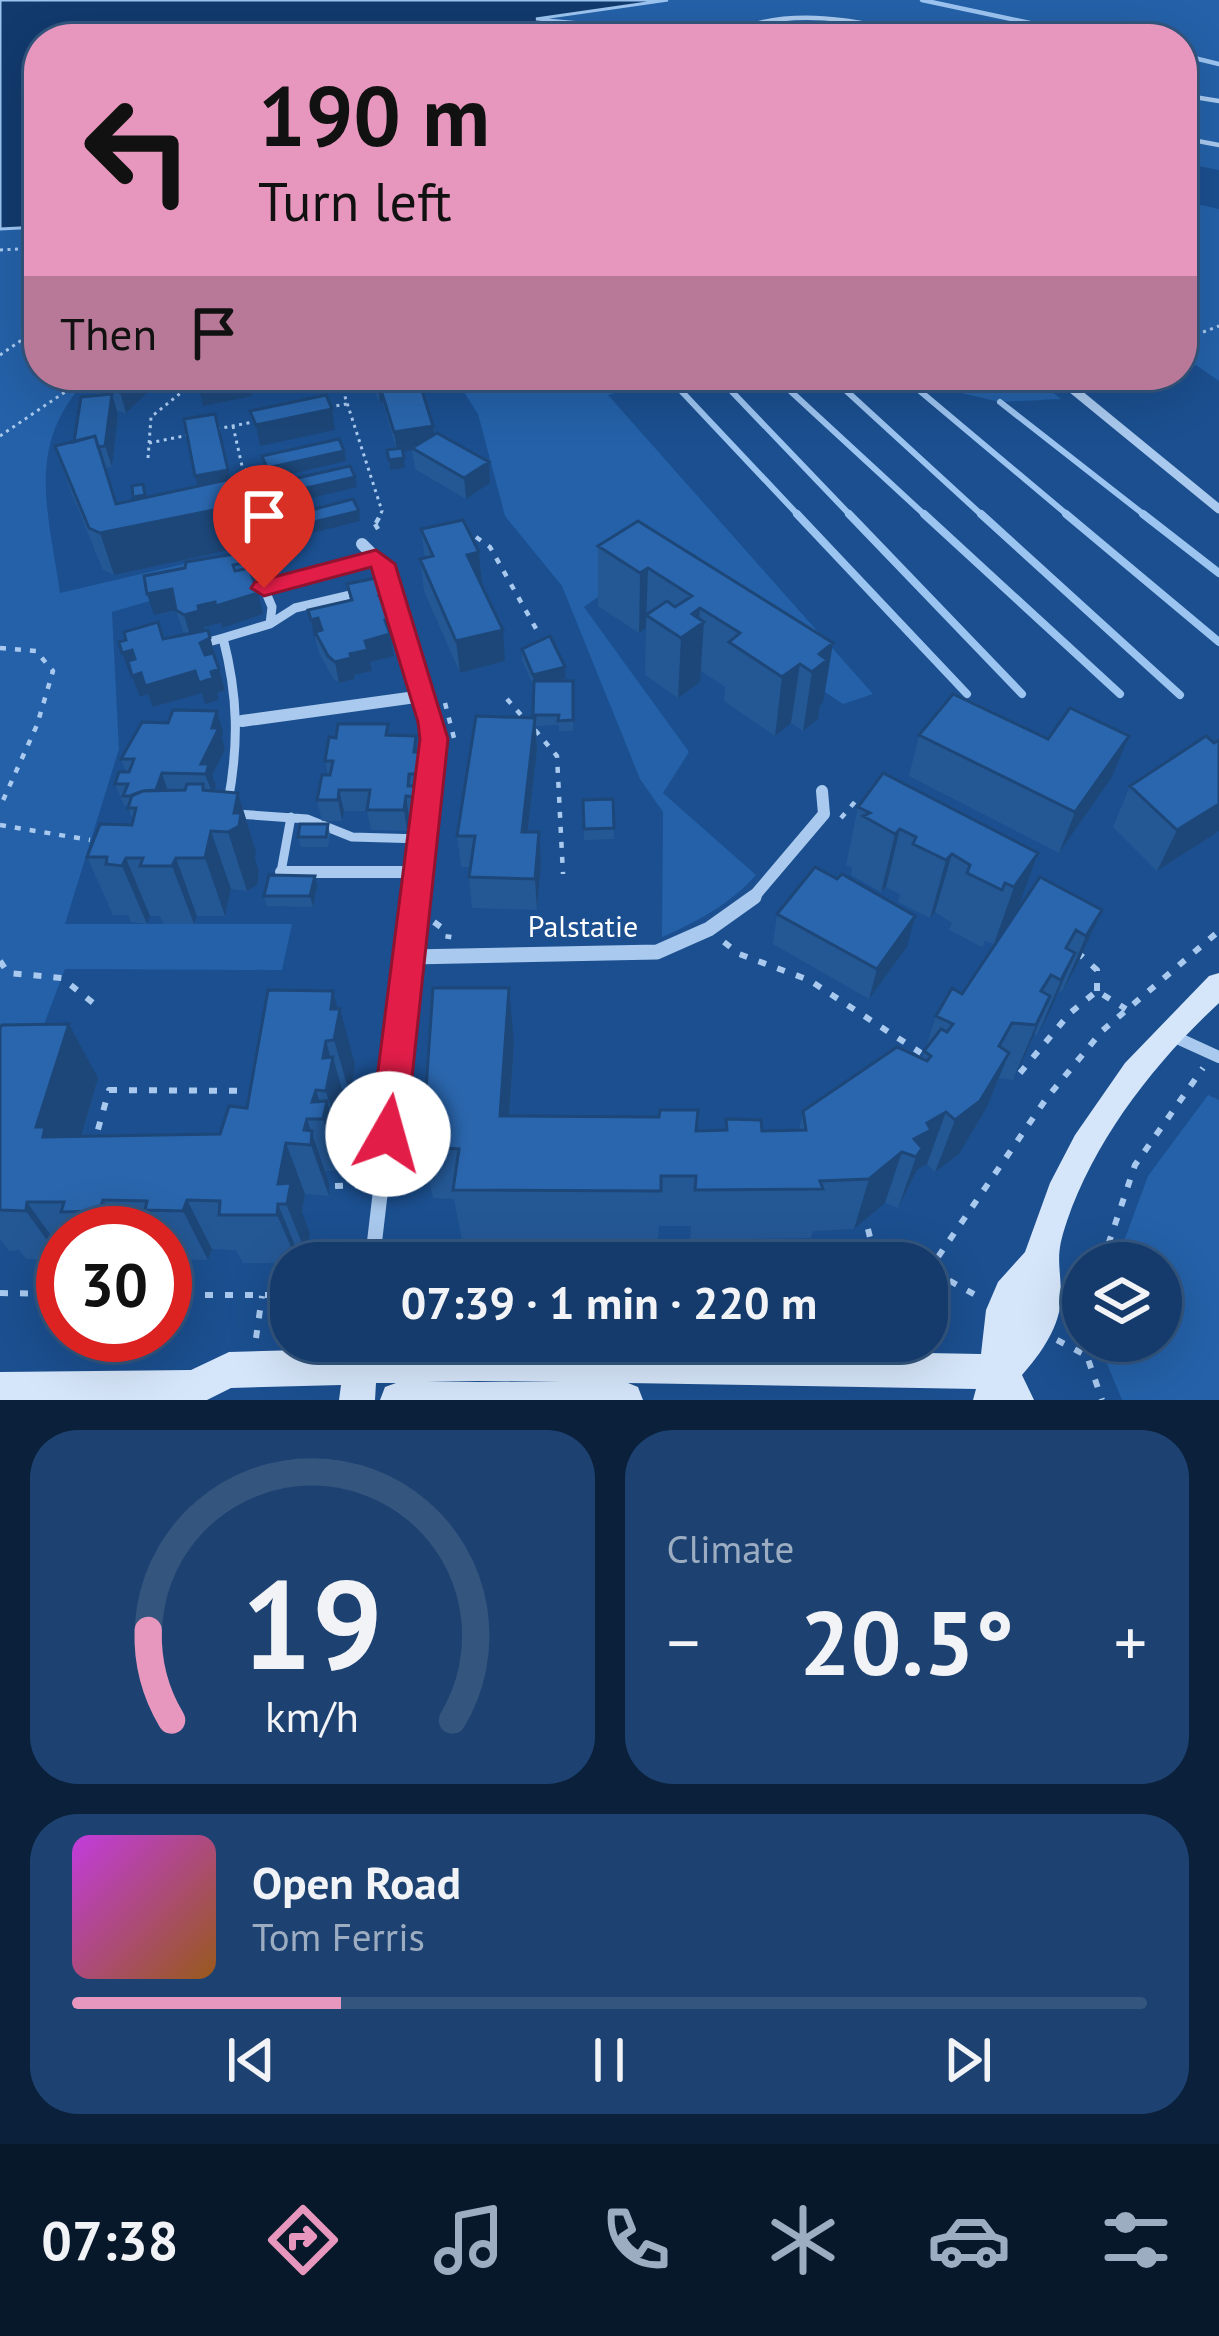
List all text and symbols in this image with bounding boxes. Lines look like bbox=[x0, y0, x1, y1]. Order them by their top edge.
text: 190 m bbox=[258, 60, 490, 169]
icon: left bbox=[60, 72, 216, 228]
text: Turn left bbox=[258, 166, 452, 236]
icon: arrive bbox=[181, 300, 247, 366]
text: Then bbox=[60, 304, 157, 362]
pin bbox=[213, 465, 315, 588]
icon: arrive bbox=[231, 483, 297, 549]
street label: Palstatie bbox=[528, 906, 638, 945]
position arrow bbox=[325, 1071, 451, 1197]
speed limit sign: 30 bbox=[36, 1206, 192, 1362]
map controls bbox=[1062, 1242, 1182, 1362]
button: layers bbox=[1062, 1242, 1182, 1362]
text: 07:39 · 1 min · 220 m bbox=[401, 1273, 817, 1331]
text: Climate bbox=[667, 1523, 794, 1574]
text: 19 bbox=[241, 1542, 383, 1703]
text: 20.5° bbox=[799, 1583, 1014, 1700]
text: − bbox=[667, 1599, 700, 1684]
text: + bbox=[1114, 1599, 1147, 1684]
text: km/h bbox=[265, 1688, 359, 1744]
text: Open Road bbox=[252, 1853, 461, 1911]
text: Tom Ferris bbox=[252, 1911, 425, 1962]
icon: previous bbox=[218, 2027, 284, 2093]
icon: pause bbox=[576, 2027, 642, 2093]
icon: next bbox=[935, 2027, 1001, 2093]
icon: directions bbox=[261, 2198, 345, 2282]
icon: music bbox=[427, 2198, 511, 2282]
icon: phone bbox=[594, 2198, 678, 2282]
icon: climate bbox=[761, 2198, 845, 2282]
icon: car bbox=[927, 2198, 1011, 2282]
icon: filters bbox=[1094, 2198, 1178, 2282]
text: 07:38 bbox=[41, 2205, 178, 2275]

